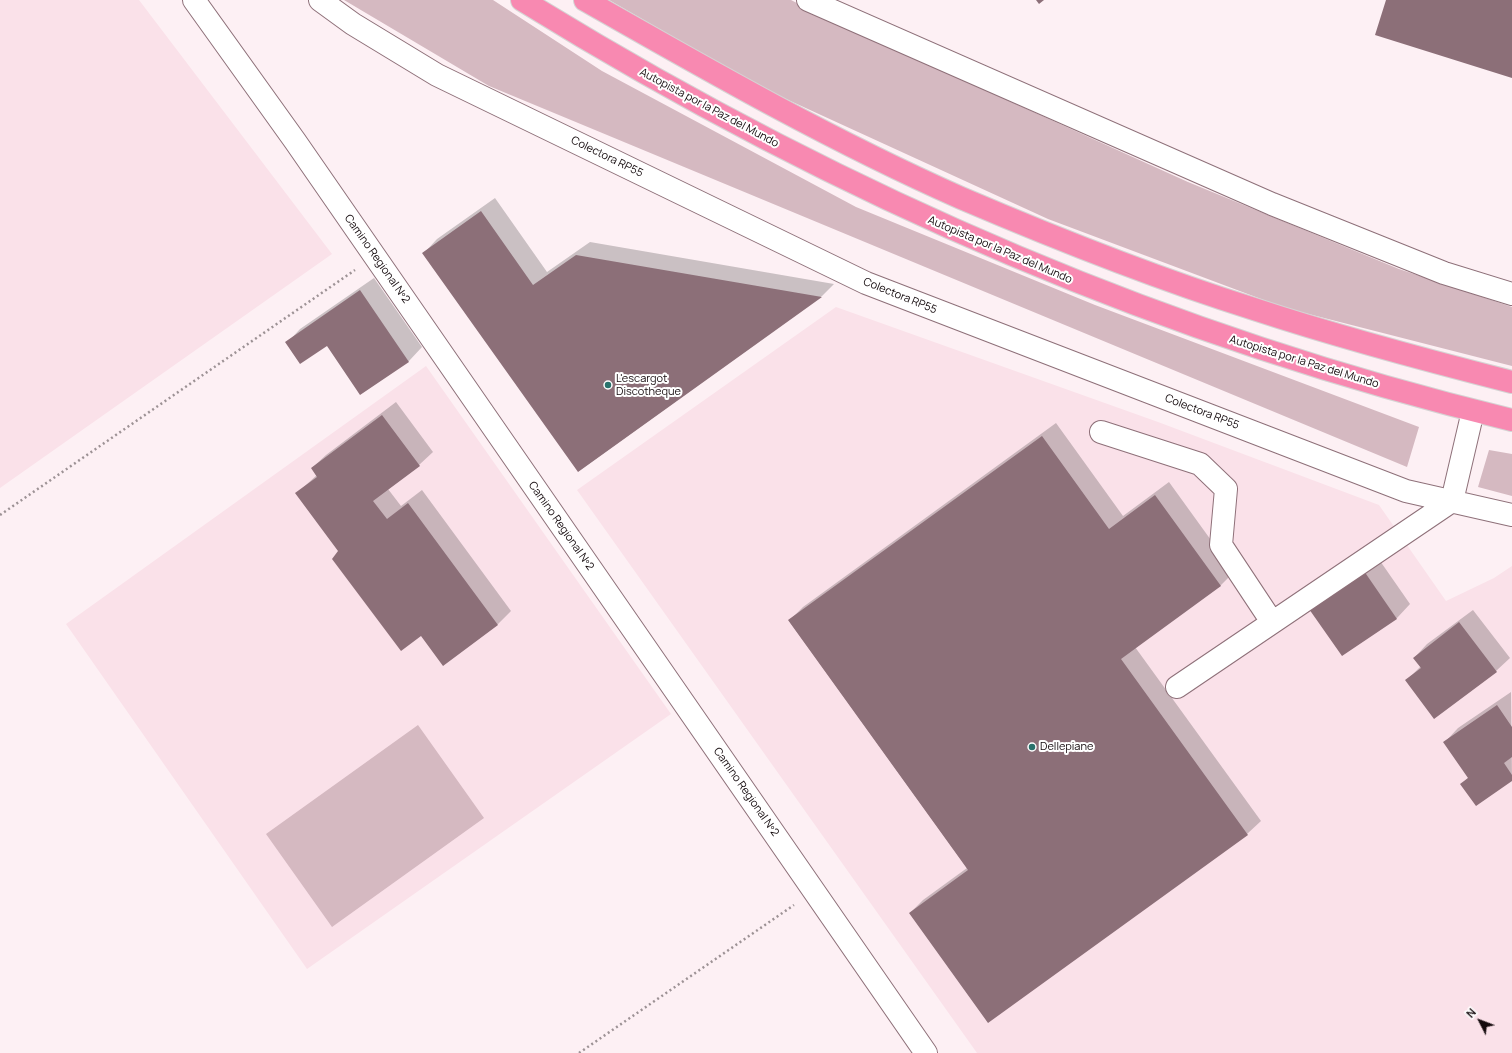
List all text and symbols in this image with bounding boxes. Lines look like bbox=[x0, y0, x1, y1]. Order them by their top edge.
street label: Autopista por la Paz del Mundo bbox=[637, 66, 781, 150]
street label: Colectora RP55 bbox=[569, 134, 645, 180]
street label: Camino Regional Nº2 bbox=[341, 212, 413, 306]
street label: Autopista por la Paz del Mundo bbox=[926, 214, 1074, 286]
street label: Colectora RP55 bbox=[861, 275, 939, 317]
street label: Autopista por la Paz del Mundo bbox=[1228, 333, 1380, 391]
place label: L'escargot Discotheque bbox=[616, 372, 681, 398]
marker: L'escargot Discotheque bbox=[603, 380, 613, 390]
street label: Colectora RP55 bbox=[1163, 392, 1241, 432]
street label: Camino Regional Nº2 bbox=[525, 479, 597, 573]
place label: Dellepiane bbox=[1040, 740, 1093, 754]
marker: Dellepiane bbox=[1027, 742, 1037, 752]
street label: Camino Regional Nº2 bbox=[710, 745, 782, 839]
north arrow bbox=[1460, 1001, 1500, 1041]
text: N bbox=[1462, 1005, 1479, 1021]

